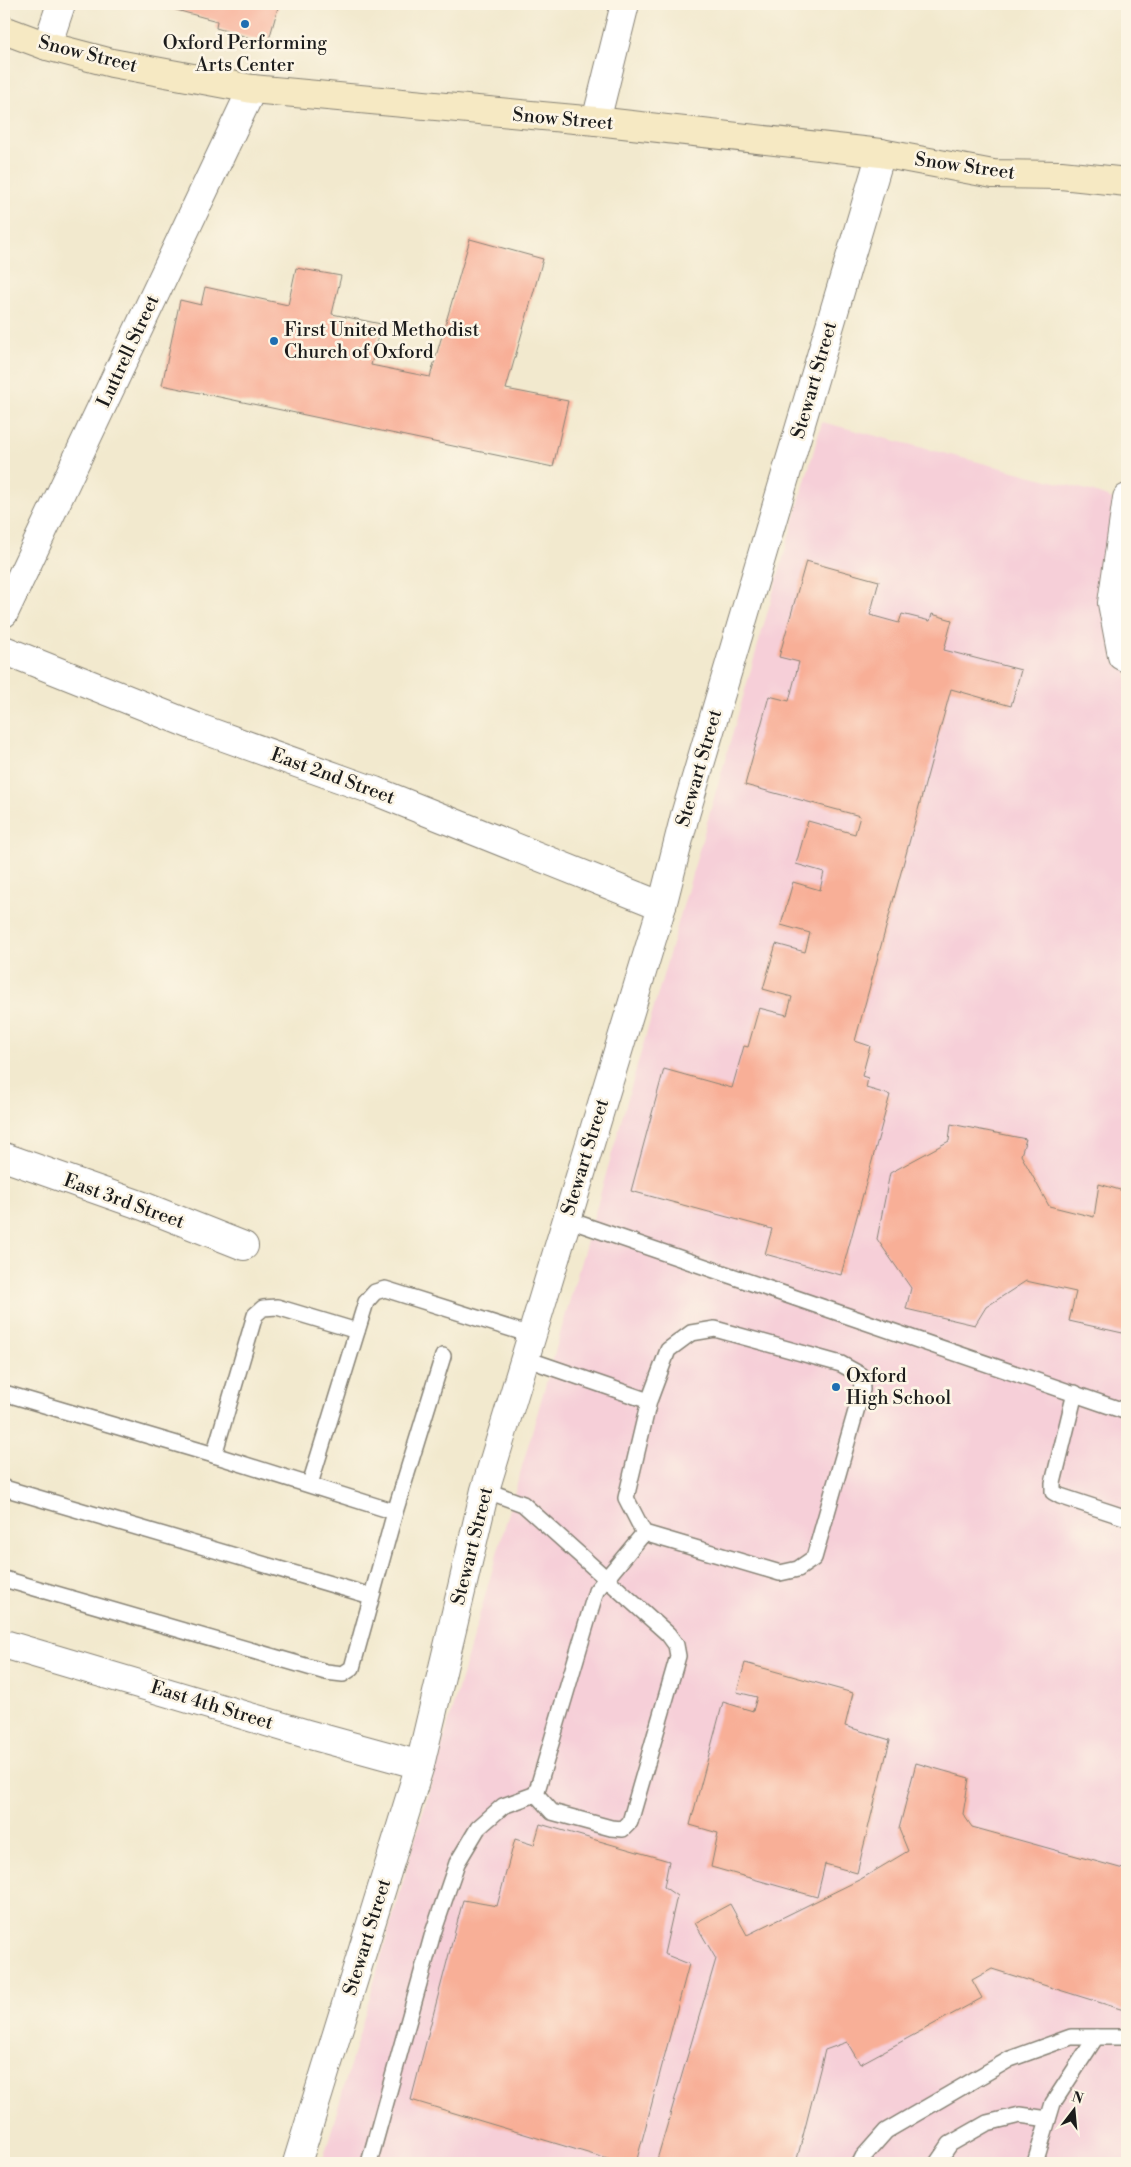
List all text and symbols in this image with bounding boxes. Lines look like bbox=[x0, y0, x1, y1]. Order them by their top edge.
marker: Oxford Performing Arts Center bbox=[239, 18, 251, 30]
street label: Snow Street bbox=[36, 30, 140, 78]
place label: Oxford Performing Arts Center bbox=[163, 31, 327, 77]
street label: Snow Street bbox=[512, 103, 615, 135]
street label: Snow Street bbox=[913, 147, 1017, 185]
street label: Luttrell Street bbox=[91, 291, 165, 411]
place label: First United Methodist Church of Oxford bbox=[284, 318, 480, 364]
street label: Stewart Street bbox=[786, 318, 842, 441]
marker: First United Methodist Church of Oxford bbox=[268, 335, 280, 347]
street label: Stewart Street bbox=[671, 706, 727, 829]
street label: East 2nd Street bbox=[268, 742, 399, 810]
street label: Stewart Street bbox=[556, 1095, 614, 1218]
street label: East 3rd Street bbox=[60, 1168, 188, 1234]
place label: Oxford High School bbox=[846, 1364, 952, 1410]
marker: Oxford High School bbox=[830, 1381, 842, 1393]
street label: Stewart Street bbox=[446, 1484, 498, 1608]
street label: East 4th Street bbox=[148, 1675, 276, 1735]
street label: Stewart Street bbox=[338, 1875, 396, 1998]
north arrow bbox=[1048, 2084, 1098, 2134]
text: N bbox=[1070, 2088, 1085, 2109]

